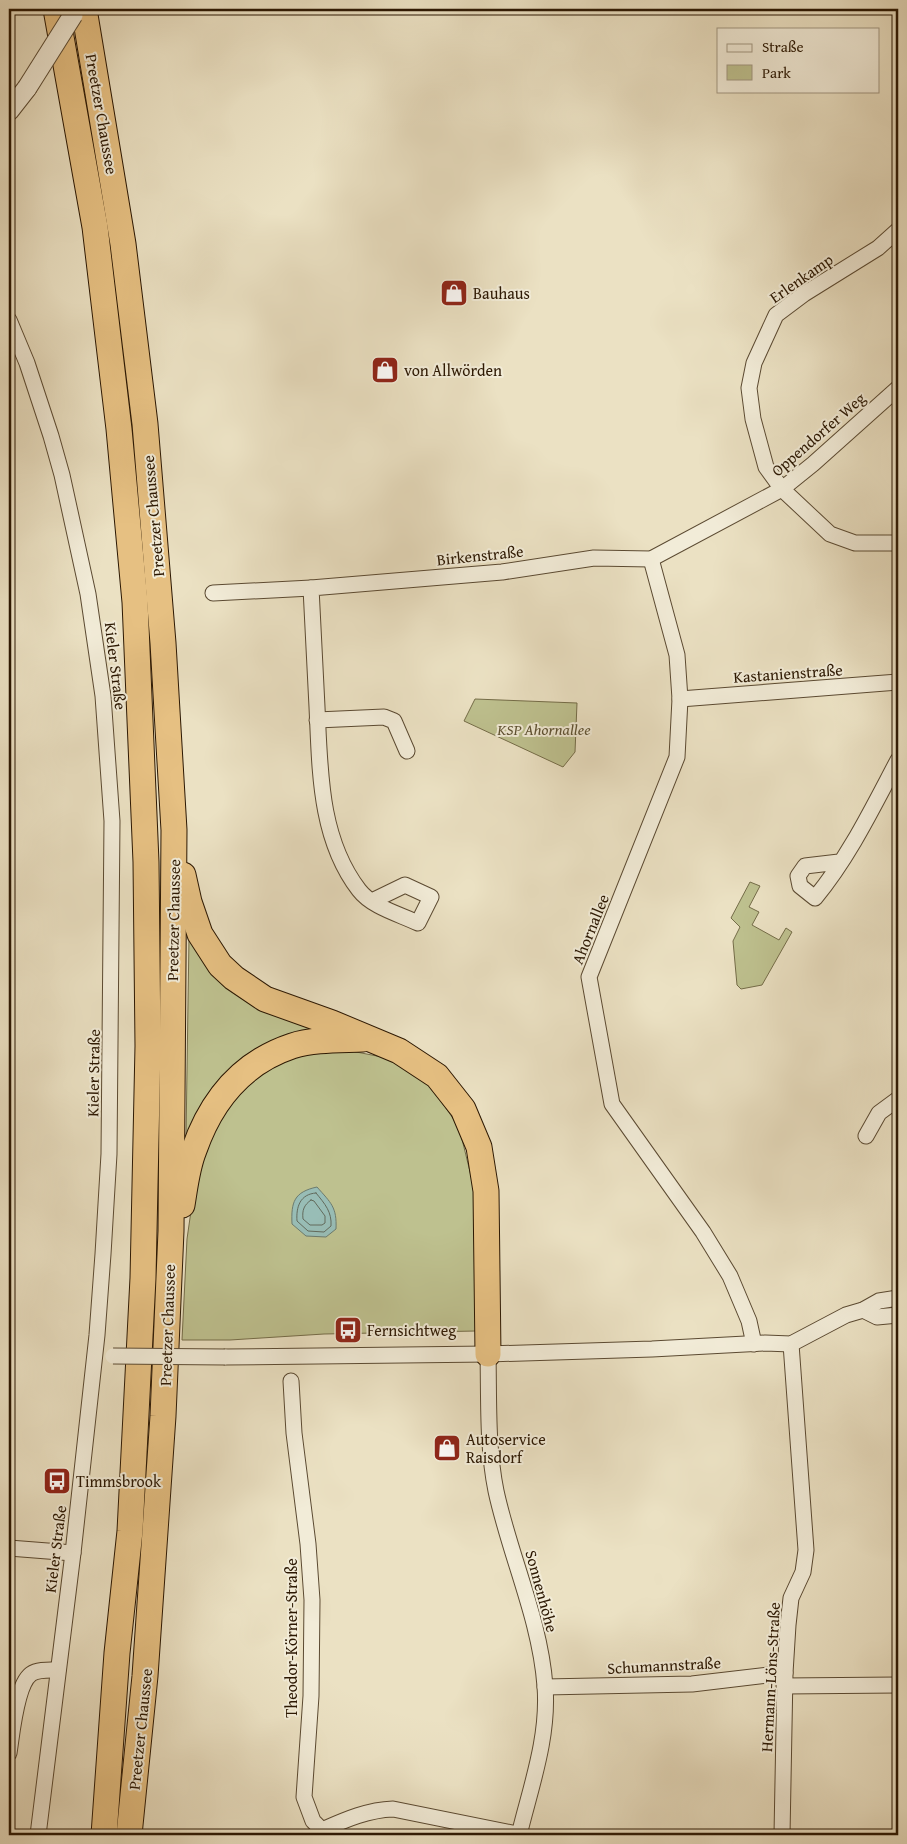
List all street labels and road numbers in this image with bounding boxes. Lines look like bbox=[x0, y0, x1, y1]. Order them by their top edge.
street label: Preetzer Chaussee bbox=[80, 52, 124, 176]
street label: Erlenkamp bbox=[764, 247, 838, 309]
street label: Oppendorfer Weg bbox=[766, 386, 870, 482]
street label: Preetzer Chaussee bbox=[136, 454, 170, 578]
street label: Birkenstraße bbox=[435, 539, 525, 571]
street label: Kieler Straße bbox=[99, 621, 133, 711]
street label: Kastanienstraße bbox=[733, 657, 843, 689]
street label: Preetzer Chaussee bbox=[160, 859, 186, 981]
street label: Ahornallee bbox=[565, 890, 615, 968]
street label: Kieler Straße bbox=[80, 1029, 106, 1117]
street label: Preetzer Chaussee bbox=[153, 1264, 181, 1386]
street label: Kieler Straße bbox=[38, 1504, 72, 1594]
street label: Sonnenhöhe bbox=[520, 1547, 564, 1635]
street label: Theodor-Körner-Straße bbox=[279, 1558, 303, 1718]
street label: Hermann-Löns-Straße bbox=[754, 1601, 786, 1753]
street label: Schumannstraße bbox=[607, 1650, 721, 1680]
street label: Preetzer Chaussee bbox=[122, 1667, 158, 1791]

